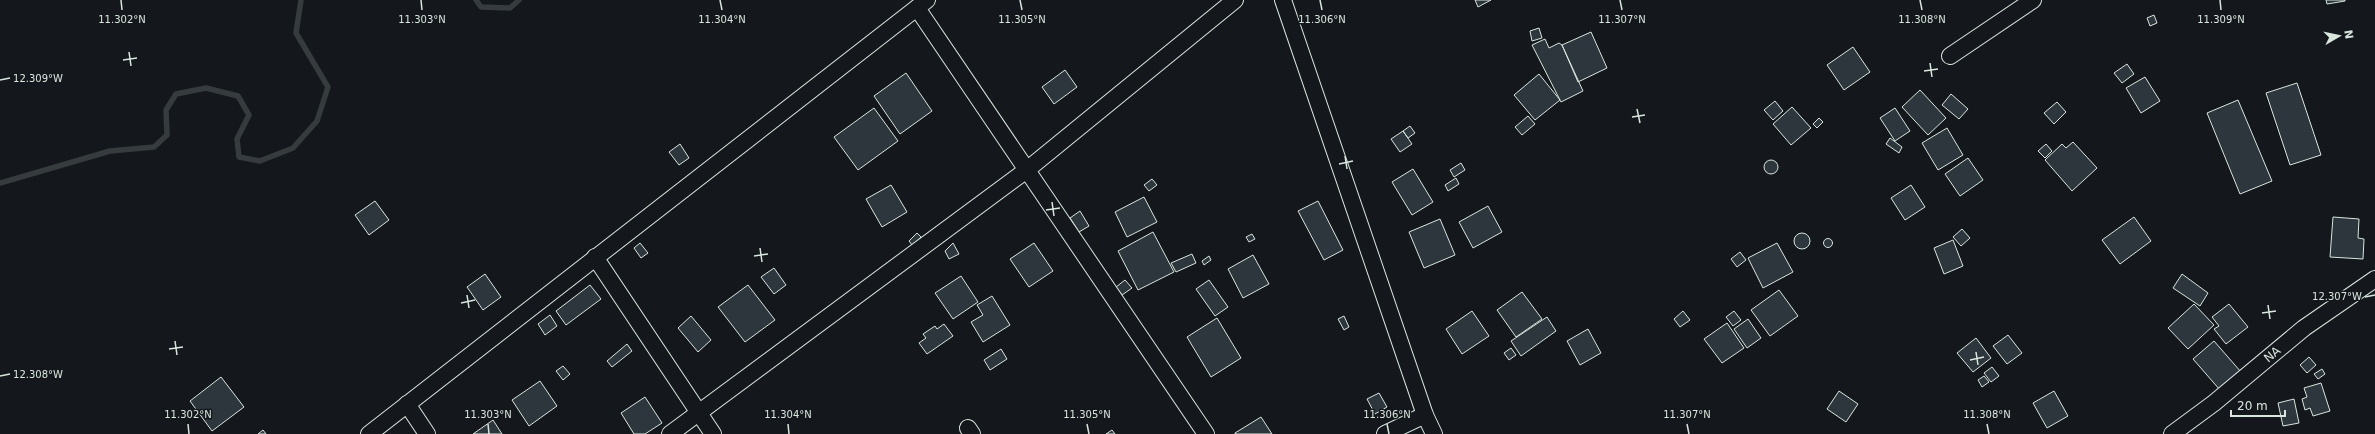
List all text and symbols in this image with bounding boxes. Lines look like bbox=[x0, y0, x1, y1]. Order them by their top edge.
text: 11.302°N bbox=[98, 14, 146, 25]
text: 11.303°N bbox=[398, 14, 446, 25]
text: 11.304°N bbox=[698, 14, 746, 25]
text: 11.305°N bbox=[998, 14, 1046, 25]
text: 11.306°N bbox=[1298, 14, 1346, 25]
text: 11.307°N bbox=[1598, 14, 1646, 25]
text: 11.308°N bbox=[1898, 14, 1946, 25]
text: 11.309°N bbox=[2197, 14, 2245, 25]
north arrow bbox=[2319, 16, 2359, 56]
text: N bbox=[2341, 29, 2356, 40]
text: 12.309°W bbox=[13, 73, 63, 84]
text: 12.307°W bbox=[2312, 291, 2362, 302]
street label: NA bbox=[2261, 343, 2284, 365]
text: 12.308°W bbox=[13, 369, 63, 380]
scale bar bbox=[2231, 392, 2285, 418]
text: 20 m bbox=[2237, 399, 2268, 413]
text: 11.302°N bbox=[164, 409, 212, 420]
text: 11.303°N bbox=[464, 409, 512, 420]
text: 11.304°N bbox=[764, 409, 812, 420]
text: 11.305°N bbox=[1063, 409, 1111, 420]
text: 11.306°N bbox=[1363, 409, 1411, 420]
text: 11.307°N bbox=[1663, 409, 1711, 420]
text: 11.308°N bbox=[1963, 409, 2011, 420]

